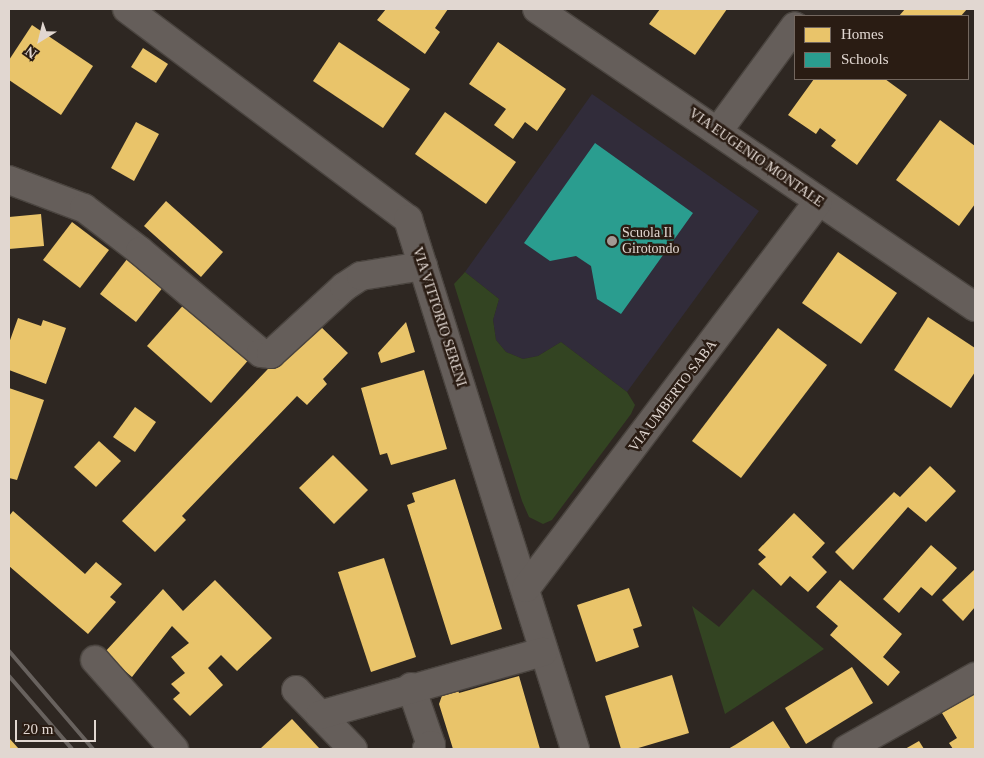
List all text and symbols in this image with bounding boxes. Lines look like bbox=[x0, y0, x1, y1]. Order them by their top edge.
north arrow bbox=[15, 15, 65, 65]
legend bbox=[794, 15, 969, 80]
text: Homes bbox=[841, 26, 884, 42]
text: N bbox=[22, 43, 39, 62]
text: Schools bbox=[841, 51, 889, 67]
street label: VIA EUGENIO MONTALE bbox=[685, 105, 827, 211]
place label: Scuola Il Girotondo bbox=[622, 225, 680, 258]
marker: Scuola Il Girotondo bbox=[606, 235, 618, 247]
street label: VIA VITTORIO SERENI bbox=[408, 245, 470, 389]
street label: VIA UMBERTO SABA bbox=[625, 336, 721, 456]
scale bar bbox=[18, 710, 99, 742]
text: 20 m bbox=[23, 721, 53, 737]

